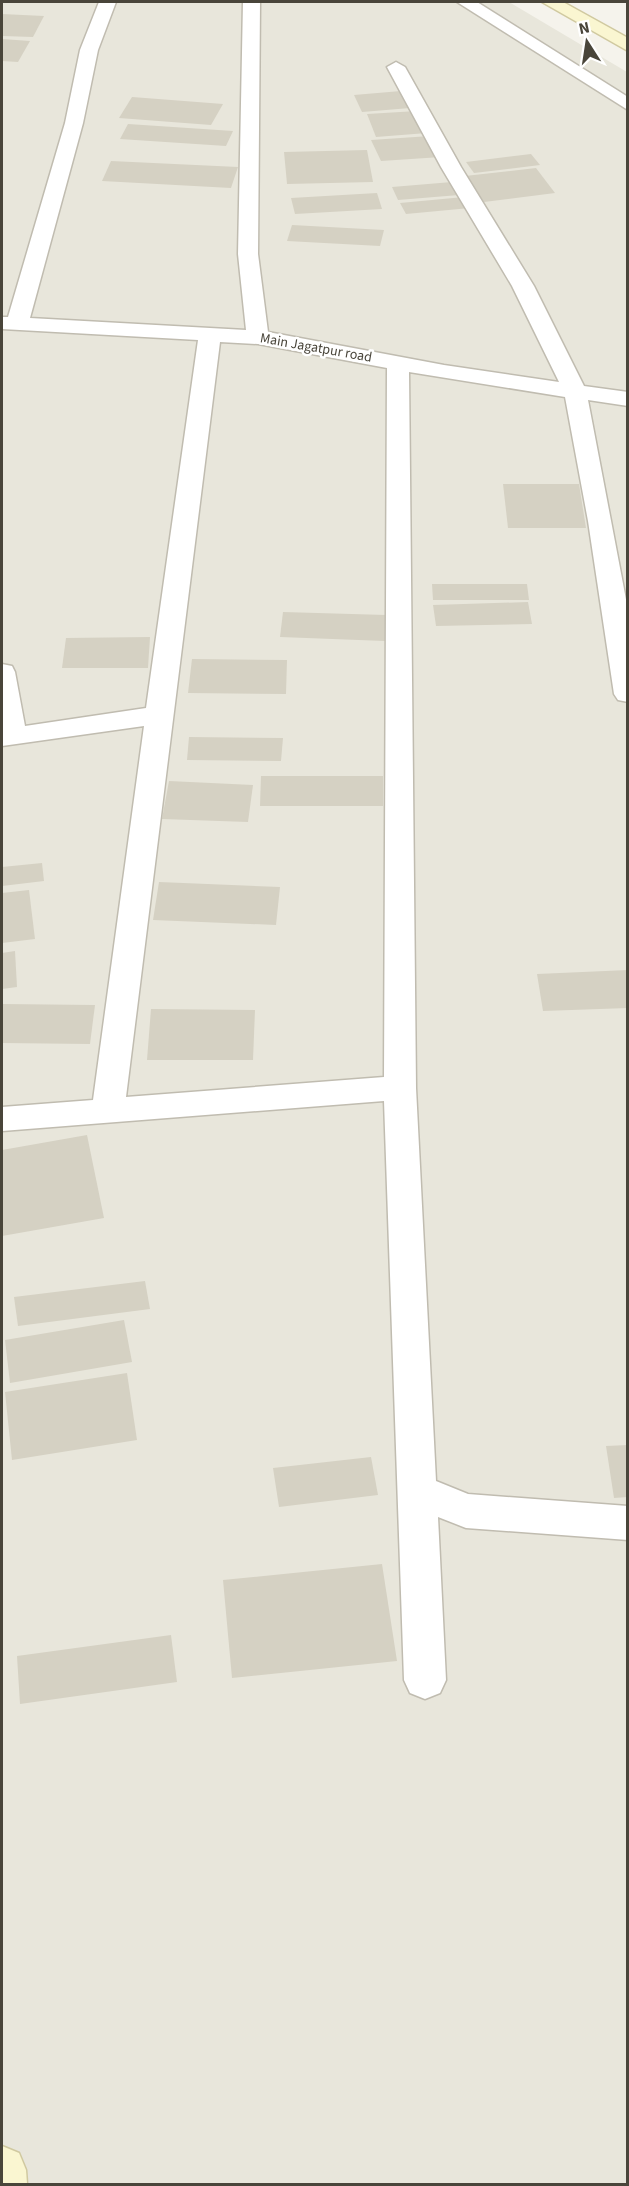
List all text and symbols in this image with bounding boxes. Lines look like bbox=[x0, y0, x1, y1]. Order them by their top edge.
north arrow bbox=[557, 12, 617, 72]
text: N bbox=[577, 16, 592, 40]
street label: Main Jagatpur road bbox=[258, 328, 374, 368]

